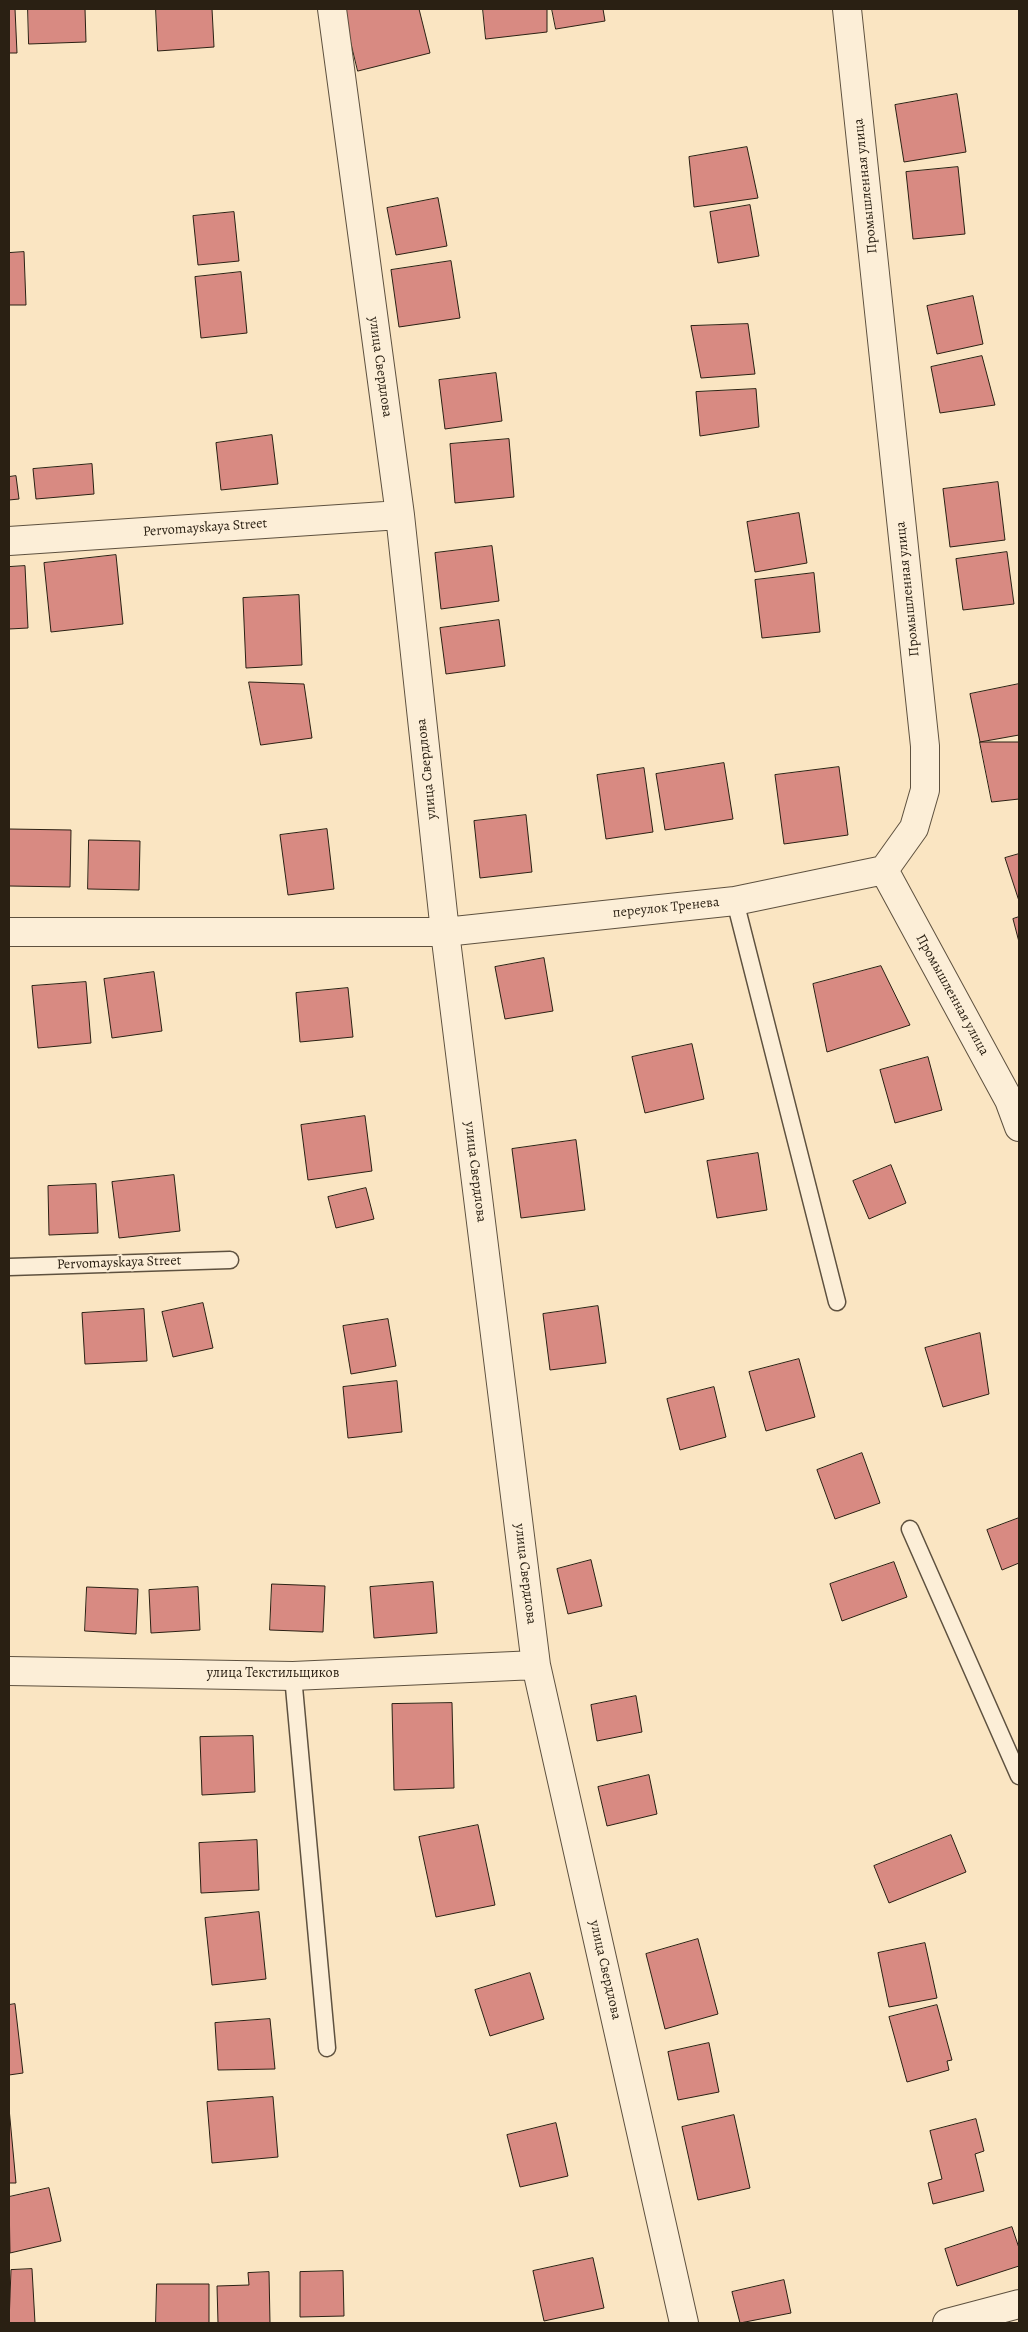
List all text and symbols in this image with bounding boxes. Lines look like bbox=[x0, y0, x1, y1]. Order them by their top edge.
street label: Промышленная улица bbox=[851, 118, 881, 254]
street label: улица Свердлова bbox=[365, 316, 395, 418]
street label: Pervomayskaya Street bbox=[142, 515, 268, 541]
street label: Промышленная улица bbox=[893, 521, 923, 657]
street label: улица Свердлова bbox=[413, 718, 441, 820]
street label: переулок Тренева bbox=[612, 894, 720, 922]
street label: Промышленная улица bbox=[912, 931, 992, 1059]
street label: улица Свердлова bbox=[460, 1121, 490, 1223]
street label: Pervomayskaya Street bbox=[57, 1252, 181, 1274]
street label: улица Свердлова bbox=[510, 1523, 540, 1625]
street label: улица Текстильщиков bbox=[207, 1666, 339, 1682]
street label: улица Свердлова bbox=[585, 1919, 625, 2021]

